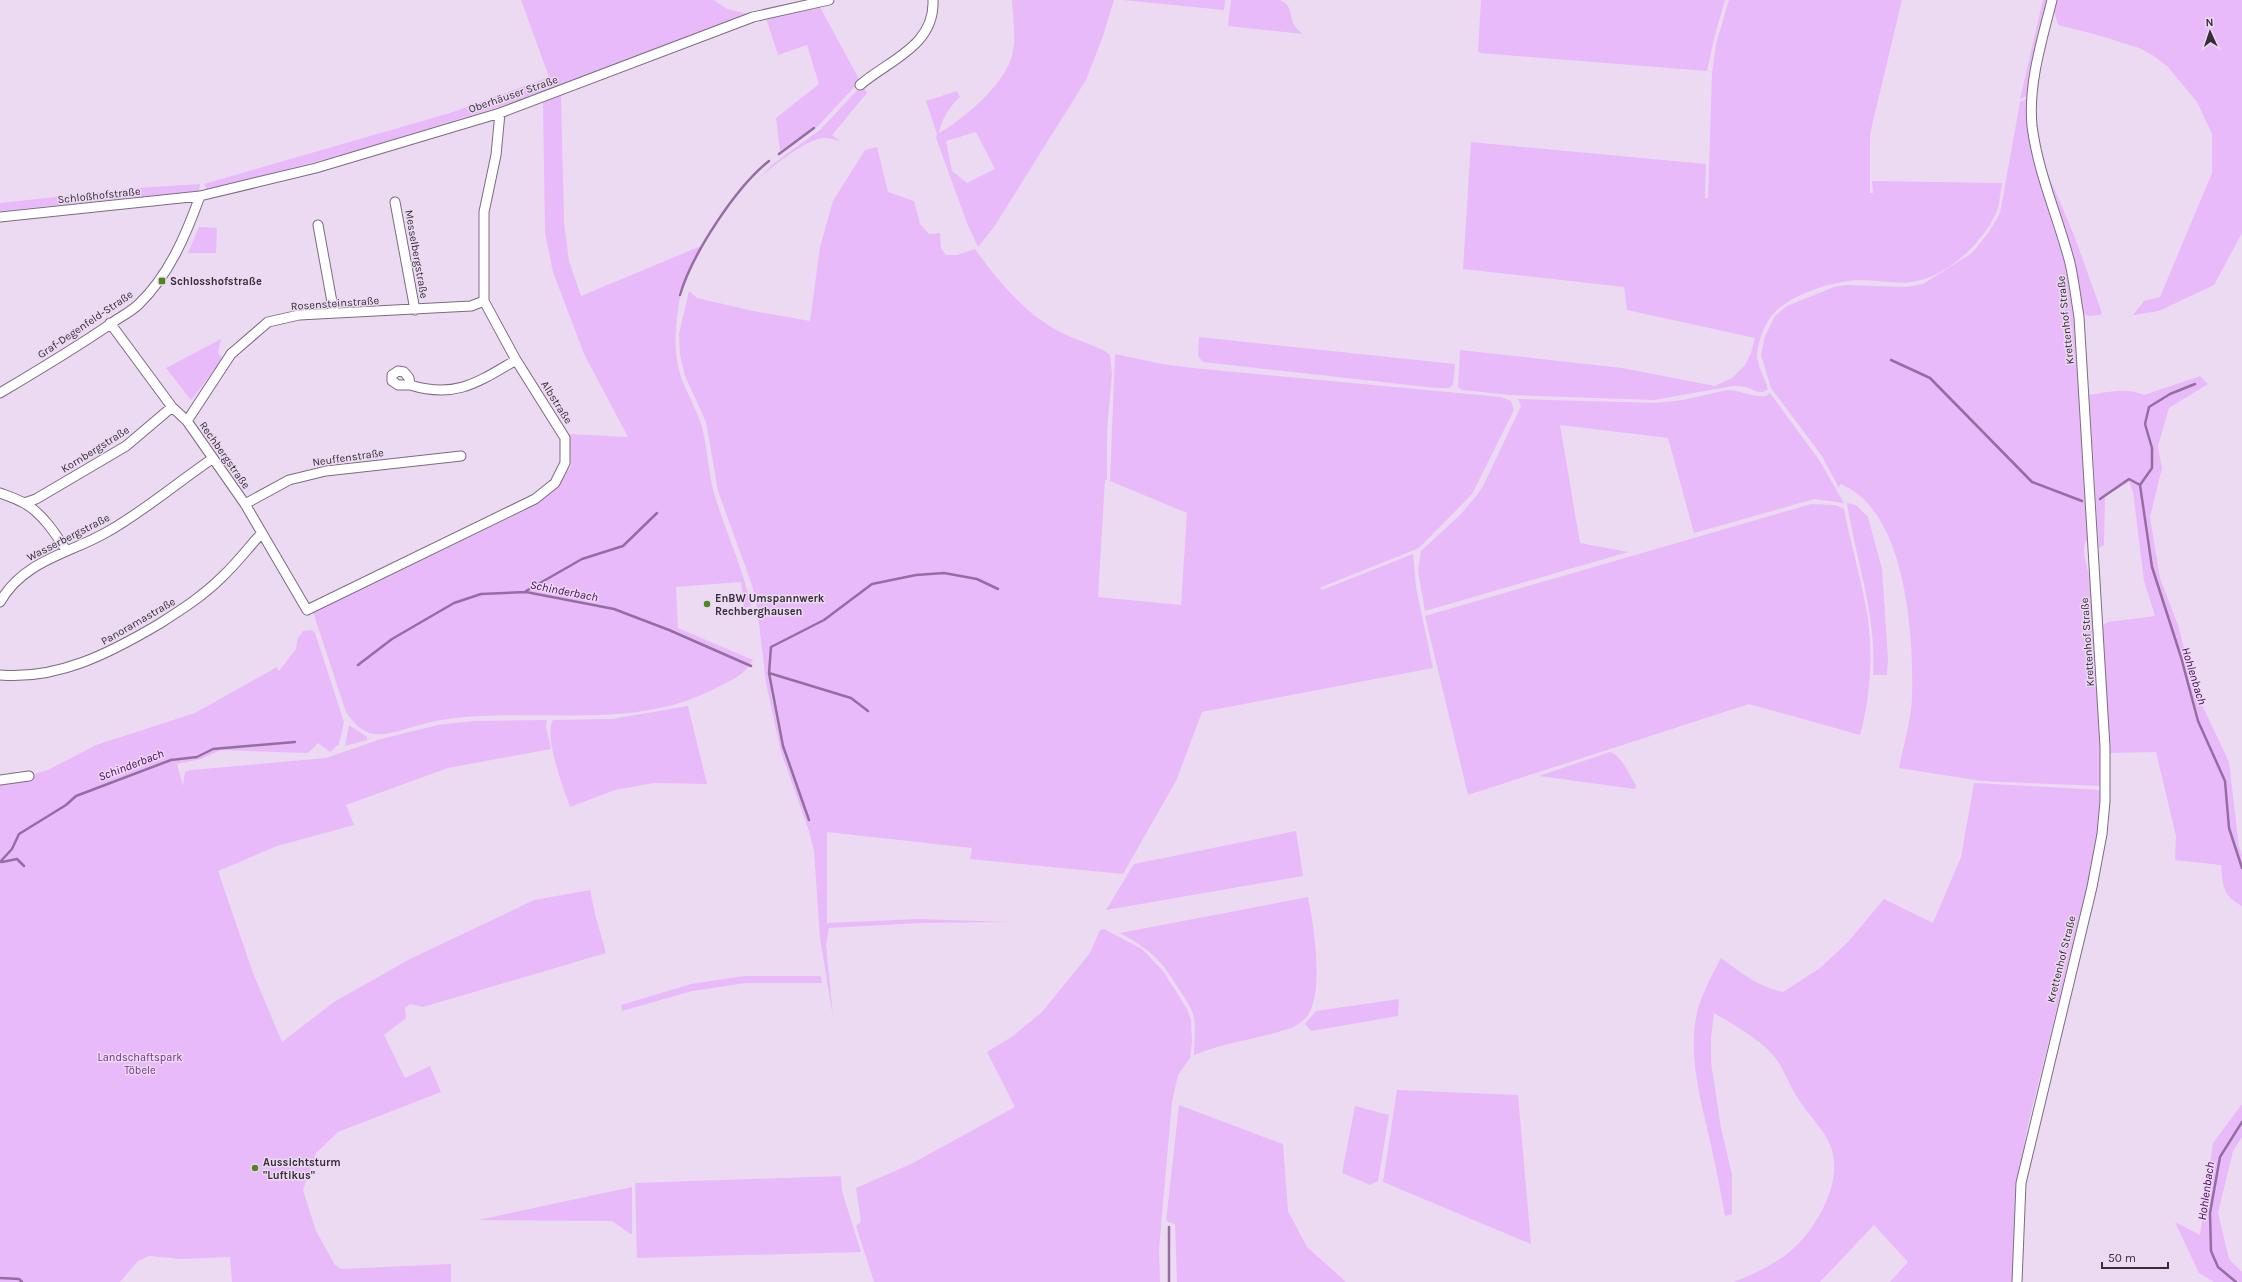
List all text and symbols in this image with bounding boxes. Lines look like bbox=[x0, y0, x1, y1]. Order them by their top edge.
north arrow bbox=[2190, 12, 2230, 52]
text: N bbox=[2205, 16, 2214, 29]
street label: Oberhäuser Straße bbox=[467, 73, 560, 116]
street label: Schloßhofstraße bbox=[57, 185, 142, 206]
street label: Messelbergstraße bbox=[402, 209, 431, 300]
place label: Schlosshofstraße bbox=[170, 275, 262, 288]
street label: Krettenhof Straße bbox=[2054, 275, 2077, 365]
marker: Schlosshofstraße bbox=[157, 276, 167, 286]
street label: Graf-Degenfeld-Straße bbox=[35, 287, 136, 361]
street label: Rosensteinstraße bbox=[290, 294, 380, 313]
street label: Albstraße bbox=[538, 378, 575, 426]
street label: Rechbergstraße bbox=[197, 419, 253, 492]
street label: Kornbergstraße bbox=[59, 423, 132, 476]
street label: Neuffenstraße bbox=[312, 446, 385, 469]
street label: Wasserbergstraße bbox=[25, 511, 112, 564]
water label: Schinderbach bbox=[529, 578, 599, 604]
place label: EnBW Umspannwerk Rechberghausen bbox=[715, 592, 825, 618]
street label: Panoramastraße bbox=[99, 595, 178, 648]
street label: Krettenhof Straße bbox=[2078, 597, 2097, 687]
marker: EnBW Umspannwerk Rechberghausen bbox=[702, 599, 712, 609]
water label: Hohlenbach bbox=[2179, 646, 2209, 706]
water label: Schinderbach bbox=[96, 746, 166, 784]
street label: Krettenhof Straße bbox=[2044, 914, 2079, 1004]
park label: Landschaftspark Töbele bbox=[98, 1051, 182, 1077]
place label: Aussichtsturm "Luftikus" bbox=[263, 1156, 341, 1182]
water label: Hohlenbach bbox=[2195, 1161, 2217, 1221]
marker: Aussichtsturm "Luftikus" bbox=[250, 1163, 260, 1173]
scale bar bbox=[2102, 1244, 2168, 1270]
text: 50 m bbox=[2108, 1251, 2136, 1265]

